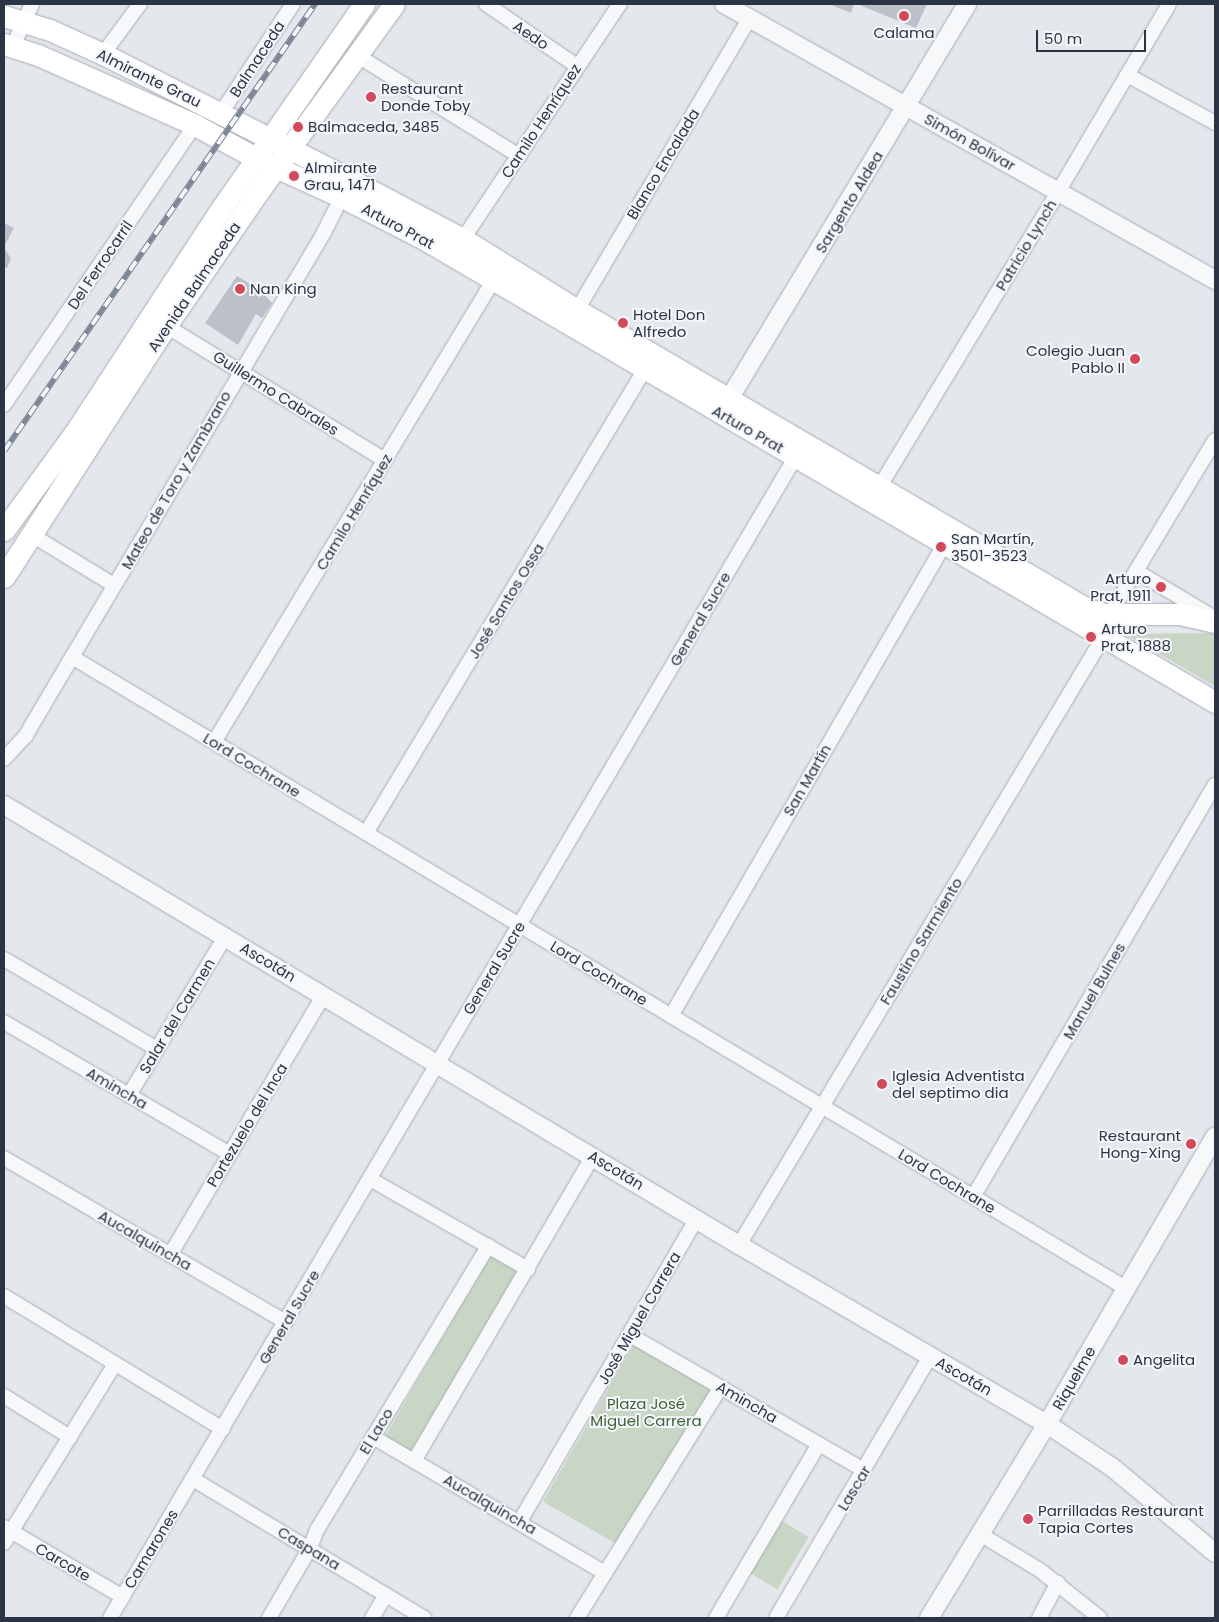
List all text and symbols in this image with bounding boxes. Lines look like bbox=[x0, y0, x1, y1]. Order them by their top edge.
marker: Calama bbox=[898, 10, 910, 22]
street label: Balmaceda bbox=[226, 17, 288, 101]
street label: Aedo bbox=[510, 17, 552, 53]
scale bar bbox=[1039, 20, 1149, 52]
place label: Calama bbox=[873, 24, 935, 42]
text: 50 m bbox=[1044, 28, 1082, 49]
street label: Almirante Grau bbox=[94, 45, 204, 111]
street label: Camilo Henríquez bbox=[497, 61, 585, 181]
place label: Restaurant Donde Toby bbox=[381, 79, 471, 114]
marker: Restaurant Donde Toby bbox=[365, 91, 377, 103]
street label: Blanco Encalada bbox=[623, 105, 703, 223]
street label: Simón Bolívar bbox=[921, 110, 1019, 174]
place label: Balmaceda, 3485 bbox=[308, 118, 439, 136]
marker: Balmaceda, 3485 bbox=[292, 121, 304, 133]
street label: Sargento Aldea bbox=[811, 148, 887, 256]
place label: Almirante Grau, 1471 bbox=[304, 158, 377, 193]
marker: Almirante Grau, 1471 bbox=[288, 170, 300, 182]
street label: Patricio Lynch bbox=[992, 196, 1060, 294]
street label: Arturo Prat bbox=[359, 199, 437, 253]
street label: Del Ferrocarril bbox=[64, 217, 136, 313]
street label: Avenida Balmaceda bbox=[144, 219, 244, 355]
place label: Nan King bbox=[250, 280, 317, 298]
marker: Nan King bbox=[234, 283, 246, 295]
place label: Hotel Don Alfredo bbox=[633, 305, 705, 340]
marker: Hotel Don Alfredo bbox=[617, 317, 629, 329]
place label: Colegio Juan Pablo II bbox=[1026, 341, 1125, 376]
street label: Guillermo Cabrales bbox=[210, 347, 342, 439]
marker: Colegio Juan Pablo II bbox=[1129, 353, 1141, 365]
street label: Mateo de Toro y Zambrano bbox=[117, 388, 235, 572]
street label: Arturo Prat bbox=[709, 401, 787, 457]
street label: Camilo Henríquez bbox=[312, 451, 396, 573]
place label: San Martín, 3501-3523 bbox=[951, 529, 1034, 564]
street label: José Santos Ossa bbox=[464, 540, 548, 662]
marker: San Martín, 3501-3523 bbox=[935, 541, 947, 553]
street label: General Sucre bbox=[666, 569, 734, 669]
place label: Arturo Prat, 1911 bbox=[1090, 569, 1151, 604]
marker: Arturo Prat, 1911 bbox=[1155, 581, 1167, 593]
place label: Arturo Prat, 1888 bbox=[1101, 619, 1171, 654]
marker: Arturo Prat, 1888 bbox=[1085, 631, 1097, 643]
street label: Lord Cochrane bbox=[200, 729, 304, 801]
street label: San Martín bbox=[779, 741, 835, 819]
street label: Faustino Sarmiento bbox=[876, 874, 966, 1008]
street label: General Sucre bbox=[459, 918, 529, 1018]
street label: Lord Cochrane bbox=[547, 937, 651, 1009]
street label: Ascotán bbox=[237, 938, 299, 986]
street label: Manuel Bulnes bbox=[1059, 940, 1129, 1042]
street label: Salar del Carmen bbox=[136, 955, 218, 1077]
street label: Portezuelo del Inca bbox=[203, 1060, 291, 1190]
street label: Amincha bbox=[83, 1063, 151, 1113]
place label: Iglesia Adventista del septimo dia bbox=[892, 1066, 1025, 1101]
marker: Iglesia Adventista del septimo dia bbox=[876, 1078, 888, 1090]
place label: Restaurant Hong-Xing bbox=[1099, 1126, 1181, 1161]
marker: Restaurant Hong-Xing bbox=[1185, 1138, 1197, 1150]
street label: Lord Cochrane bbox=[895, 1145, 999, 1217]
street label: Ascotán bbox=[585, 1146, 647, 1194]
street label: Aucalquincha bbox=[95, 1206, 195, 1274]
street label: José Miguel Carrera bbox=[594, 1249, 684, 1387]
street label: General Sucre bbox=[255, 1267, 323, 1367]
street label: Riquelme bbox=[1049, 1343, 1099, 1413]
place label: Angelita bbox=[1133, 1351, 1195, 1369]
street label: Ascotán bbox=[933, 1353, 995, 1399]
marker: Angelita bbox=[1117, 1354, 1129, 1366]
street label: Amincha bbox=[713, 1377, 781, 1427]
park label: Plaza José Miguel Carrera bbox=[590, 1394, 702, 1429]
street label: El Laco bbox=[355, 1405, 397, 1457]
street label: Lascar bbox=[834, 1462, 874, 1514]
street label: Aucalquincha bbox=[440, 1470, 540, 1538]
place label: Parrilladas Restaurant Tapia Cortes bbox=[1038, 1501, 1204, 1536]
street label: Camarones bbox=[120, 1506, 182, 1592]
marker: Parrilladas Restaurant Tapia Cortes bbox=[1022, 1513, 1034, 1525]
street label: Caspana bbox=[275, 1522, 343, 1574]
street label: Carcote bbox=[32, 1539, 94, 1585]

